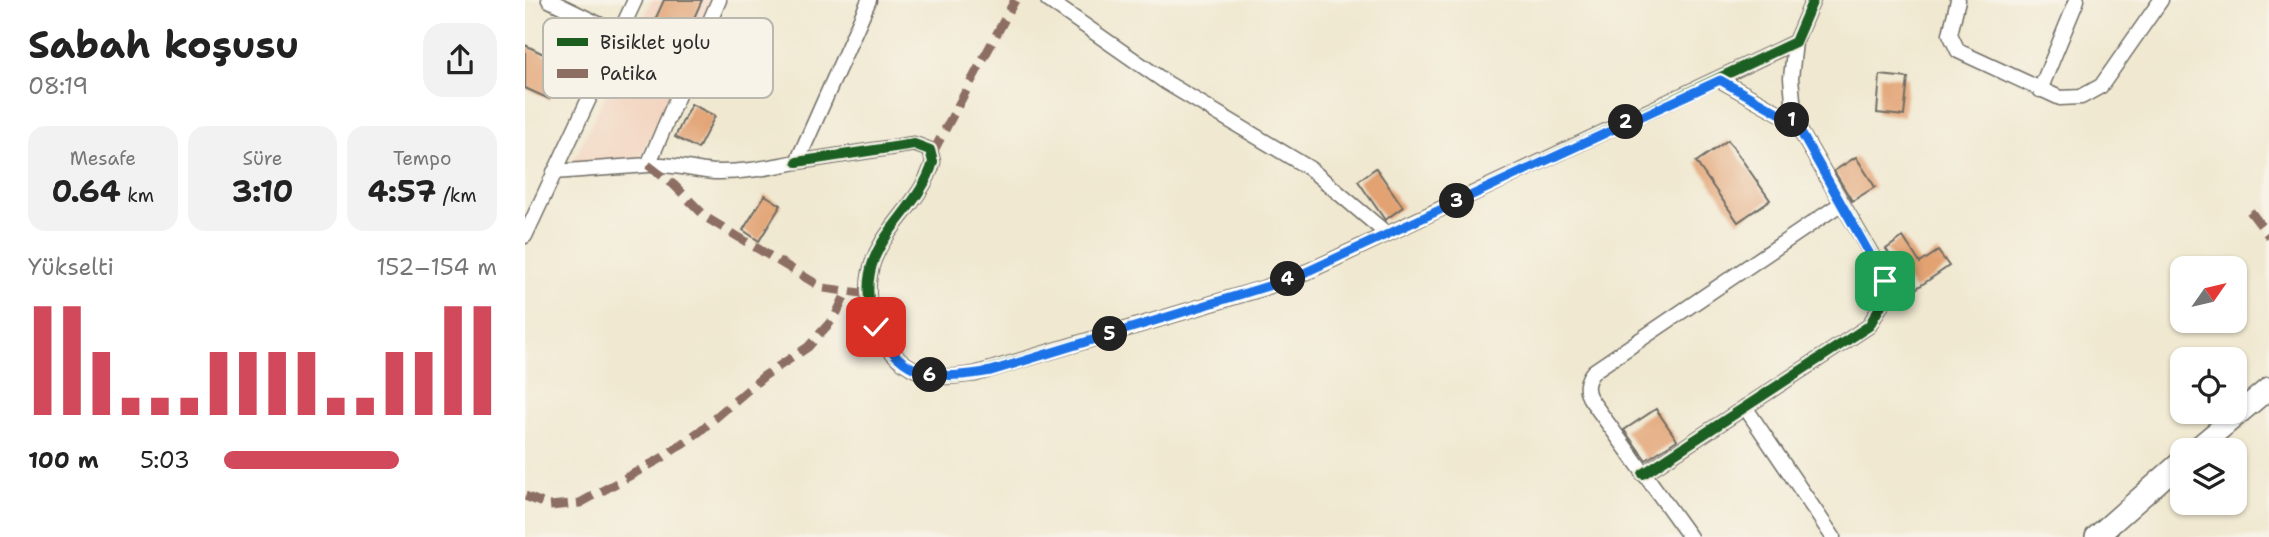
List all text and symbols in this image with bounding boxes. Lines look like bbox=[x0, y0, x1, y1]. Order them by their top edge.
legend bbox=[543, 18, 773, 98]
text: Sabah koşusu bbox=[28, 19, 299, 70]
button: share bbox=[423, 23, 497, 97]
text: Bisiklet yolu bbox=[600, 30, 710, 55]
text: Patika bbox=[600, 61, 657, 86]
text: 08:19 bbox=[28, 71, 88, 101]
pin: 1 bbox=[1775, 102, 1809, 138]
pin: 2 bbox=[1609, 104, 1643, 140]
text: 1 bbox=[1787, 107, 1796, 132]
text: 2 bbox=[1619, 109, 1632, 134]
text: Mesafe bbox=[70, 146, 136, 171]
text: Süre bbox=[243, 146, 282, 171]
text: Tempo bbox=[393, 146, 451, 171]
text: 0.64 bbox=[52, 171, 121, 212]
text: 3:10 bbox=[232, 171, 293, 212]
text: 4:57 bbox=[368, 171, 436, 212]
text: km bbox=[121, 183, 154, 208]
text: /km bbox=[436, 183, 477, 208]
pin: 3 bbox=[1439, 184, 1475, 218]
text: 3 bbox=[1450, 188, 1463, 213]
pin bbox=[1855, 251, 1915, 311]
text: Yükselti bbox=[28, 252, 114, 282]
text: 152–154 m bbox=[376, 252, 497, 282]
north arrow bbox=[2170, 256, 2247, 332]
map controls bbox=[2170, 256, 2247, 515]
pin: 4 bbox=[1271, 262, 1305, 296]
icon: arrive bbox=[1866, 262, 1904, 300]
text: 4 bbox=[1281, 266, 1294, 291]
pin bbox=[846, 297, 906, 357]
icon: check bbox=[857, 308, 895, 346]
pin: 5 bbox=[1093, 316, 1127, 352]
text: 5 bbox=[1104, 321, 1115, 346]
button: locate bbox=[2170, 347, 2247, 424]
pin: 6 bbox=[913, 358, 947, 392]
text: 6 bbox=[923, 362, 936, 387]
button: layers bbox=[2170, 438, 2247, 515]
text: 100 m bbox=[28, 445, 99, 475]
text: 5:03 bbox=[140, 445, 190, 475]

